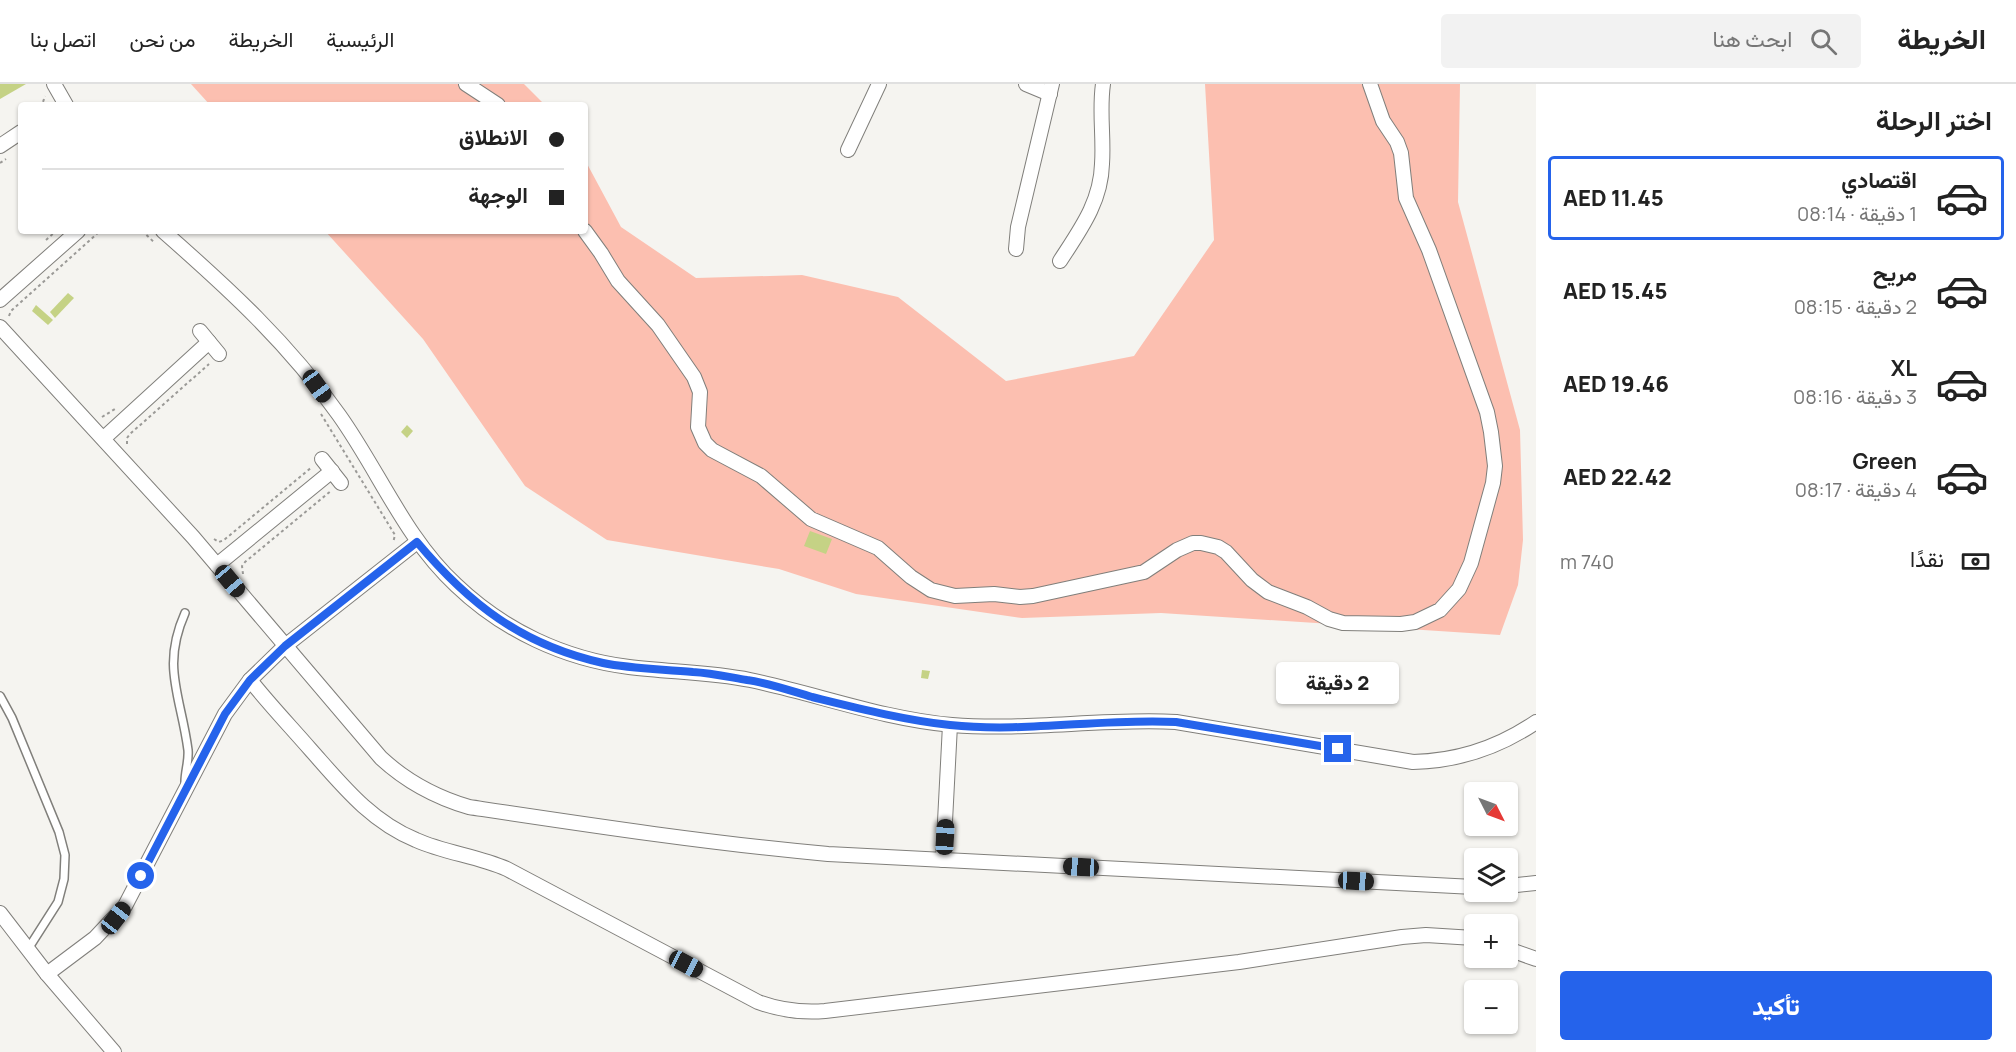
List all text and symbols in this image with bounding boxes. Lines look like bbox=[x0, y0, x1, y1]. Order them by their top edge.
search box bbox=[1441, 14, 1861, 68]
text: الخريطة bbox=[1897, 19, 1986, 57]
text: ابحث هنا bbox=[1712, 24, 1792, 54]
text: اتصل بنا bbox=[30, 25, 96, 53]
text: من نحن bbox=[129, 25, 195, 53]
text: الخريطة bbox=[228, 25, 293, 53]
text: الرئيسية bbox=[326, 25, 394, 53]
icon: search bbox=[1807, 25, 1840, 58]
text: اختر الرحلة bbox=[1876, 101, 1992, 138]
text: الانطلاق bbox=[459, 122, 528, 152]
text: اقتصادي bbox=[1841, 165, 1917, 195]
icon: car bbox=[1935, 171, 1989, 225]
text: الوجهة bbox=[468, 180, 528, 210]
text: AED 11.45 bbox=[1563, 183, 1664, 213]
text: 1 دقيقة · 08:14 bbox=[1797, 200, 1917, 227]
text: مريح bbox=[1873, 258, 1917, 288]
icon: car bbox=[1935, 264, 1989, 318]
text: AED 15.45 bbox=[1563, 276, 1668, 306]
text: 2 دقيقة · 08:15 bbox=[1794, 293, 1917, 320]
text: XL bbox=[1891, 353, 1917, 383]
icon: car bbox=[1935, 357, 1989, 411]
car bbox=[299, 366, 335, 406]
text: AED 19.46 bbox=[1563, 369, 1669, 399]
text: 3 دقيقة · 08:16 bbox=[1793, 383, 1917, 410]
text: Green bbox=[1852, 446, 1917, 476]
icon: car bbox=[1935, 450, 1989, 504]
text: AED 22.42 bbox=[1563, 462, 1671, 492]
text: 4 دقيقة · 08:17 bbox=[1795, 476, 1917, 503]
text: نقدًا bbox=[1910, 544, 1944, 574]
icon: cash bbox=[1959, 545, 1992, 578]
text: 740 m bbox=[1560, 548, 1614, 575]
car bbox=[212, 561, 248, 601]
callout: 2 دقيقة bbox=[1276, 662, 1400, 704]
text: 2 دقيقة bbox=[1306, 669, 1369, 696]
route end bbox=[1324, 735, 1351, 762]
north arrow bbox=[1464, 782, 1518, 836]
map controls bbox=[1464, 782, 1518, 1034]
car bbox=[935, 819, 955, 855]
button: layers bbox=[1464, 848, 1518, 902]
car bbox=[1063, 857, 1099, 877]
route start bbox=[127, 862, 154, 889]
car bbox=[1338, 871, 1374, 891]
car bbox=[98, 898, 134, 938]
button: + bbox=[1464, 914, 1518, 968]
car bbox=[666, 948, 706, 980]
button: تأكيد bbox=[1560, 971, 1992, 1040]
button: − bbox=[1464, 980, 1518, 1034]

